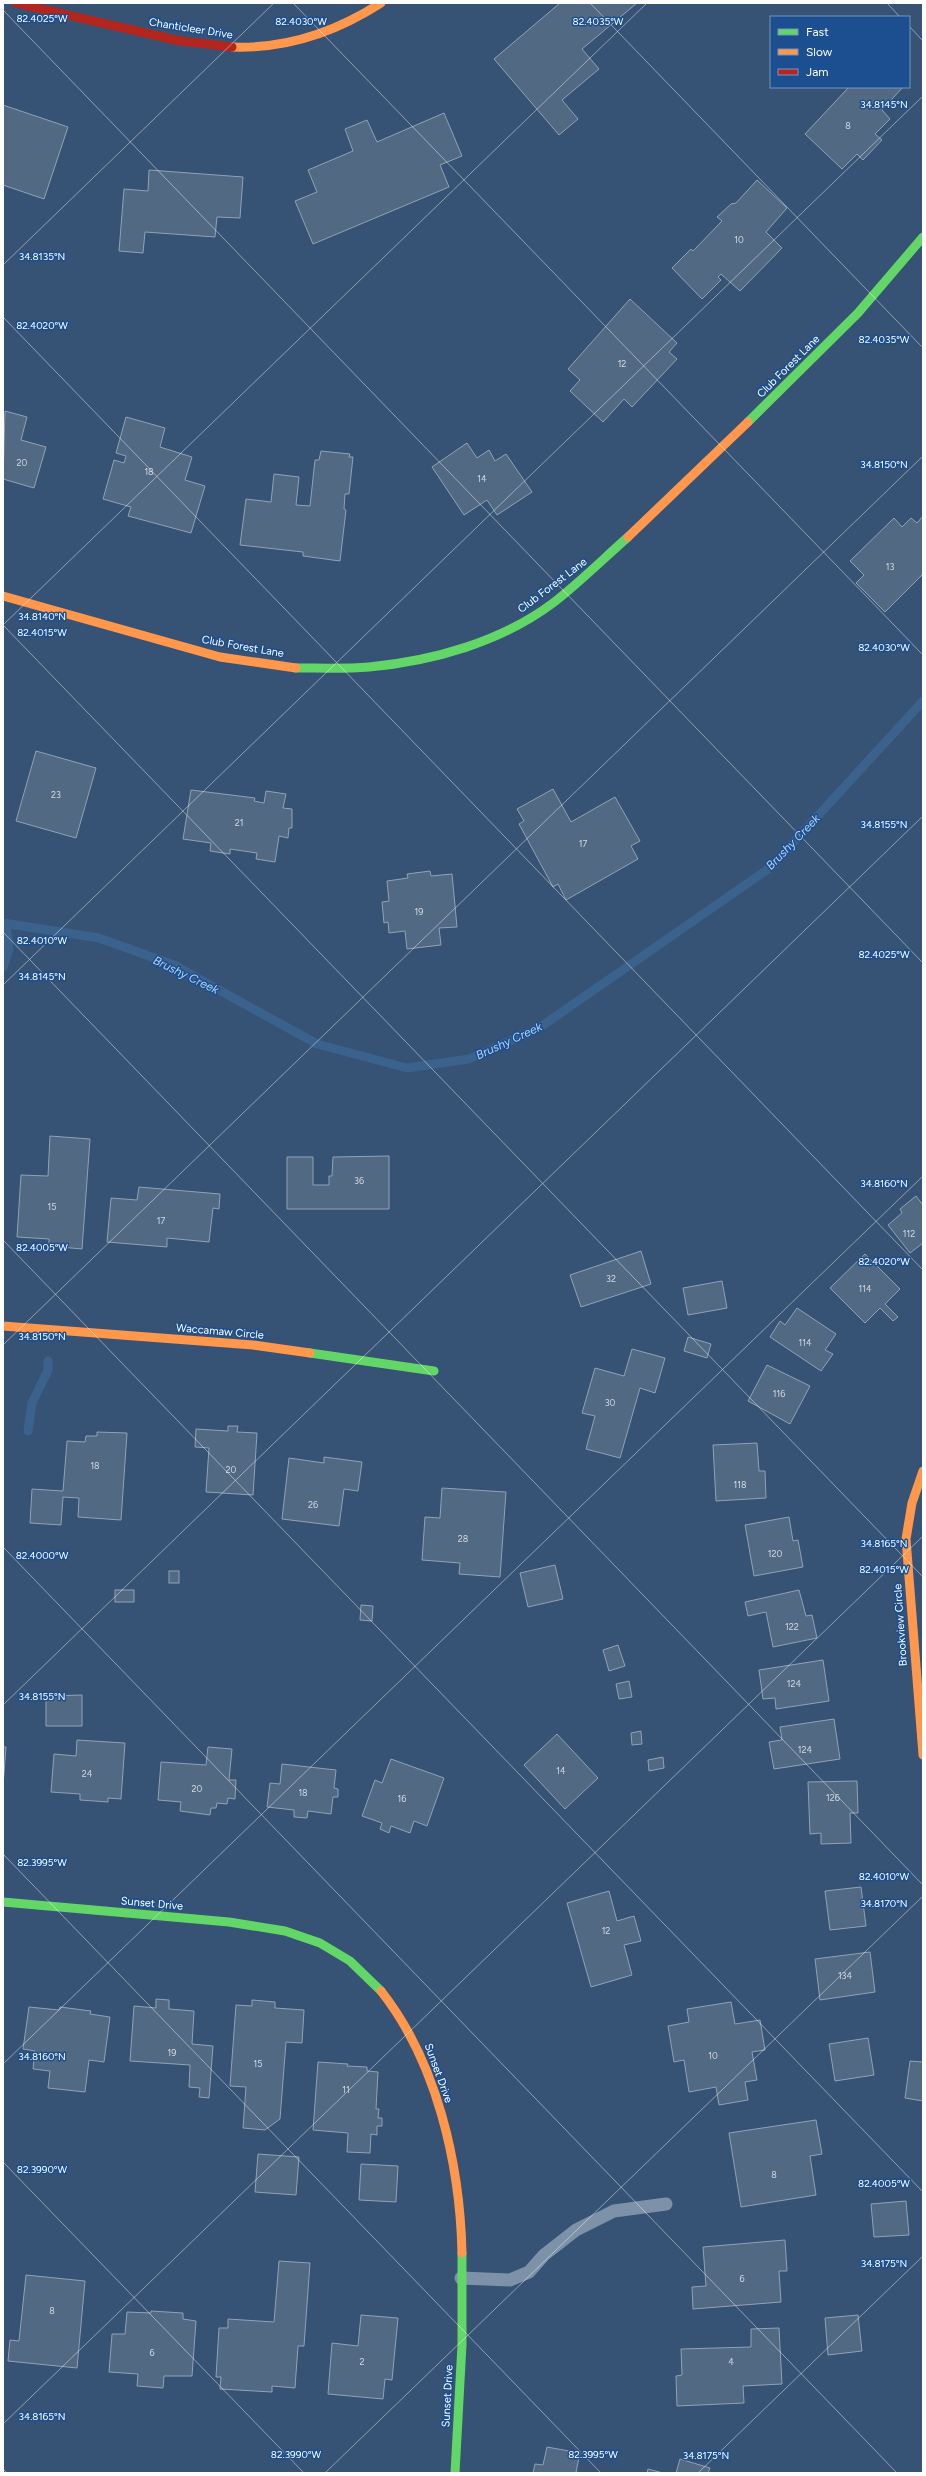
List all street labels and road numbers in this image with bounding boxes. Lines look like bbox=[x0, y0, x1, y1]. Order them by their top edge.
street label: Chanticleer Drive bbox=[148, 15, 234, 42]
street label: Club Forest Lane bbox=[754, 332, 822, 400]
street label: Club Forest Lane bbox=[515, 555, 589, 616]
street label: Club Forest Lane bbox=[201, 633, 285, 660]
street label: Waccamaw Circle bbox=[176, 1321, 264, 1342]
street label: Brookview Circle bbox=[891, 1583, 910, 1667]
street label: Sunset Drive bbox=[120, 1894, 184, 1913]
street label: Sunset Drive bbox=[422, 2042, 455, 2105]
street label: Sunset Drive bbox=[439, 2364, 456, 2428]

